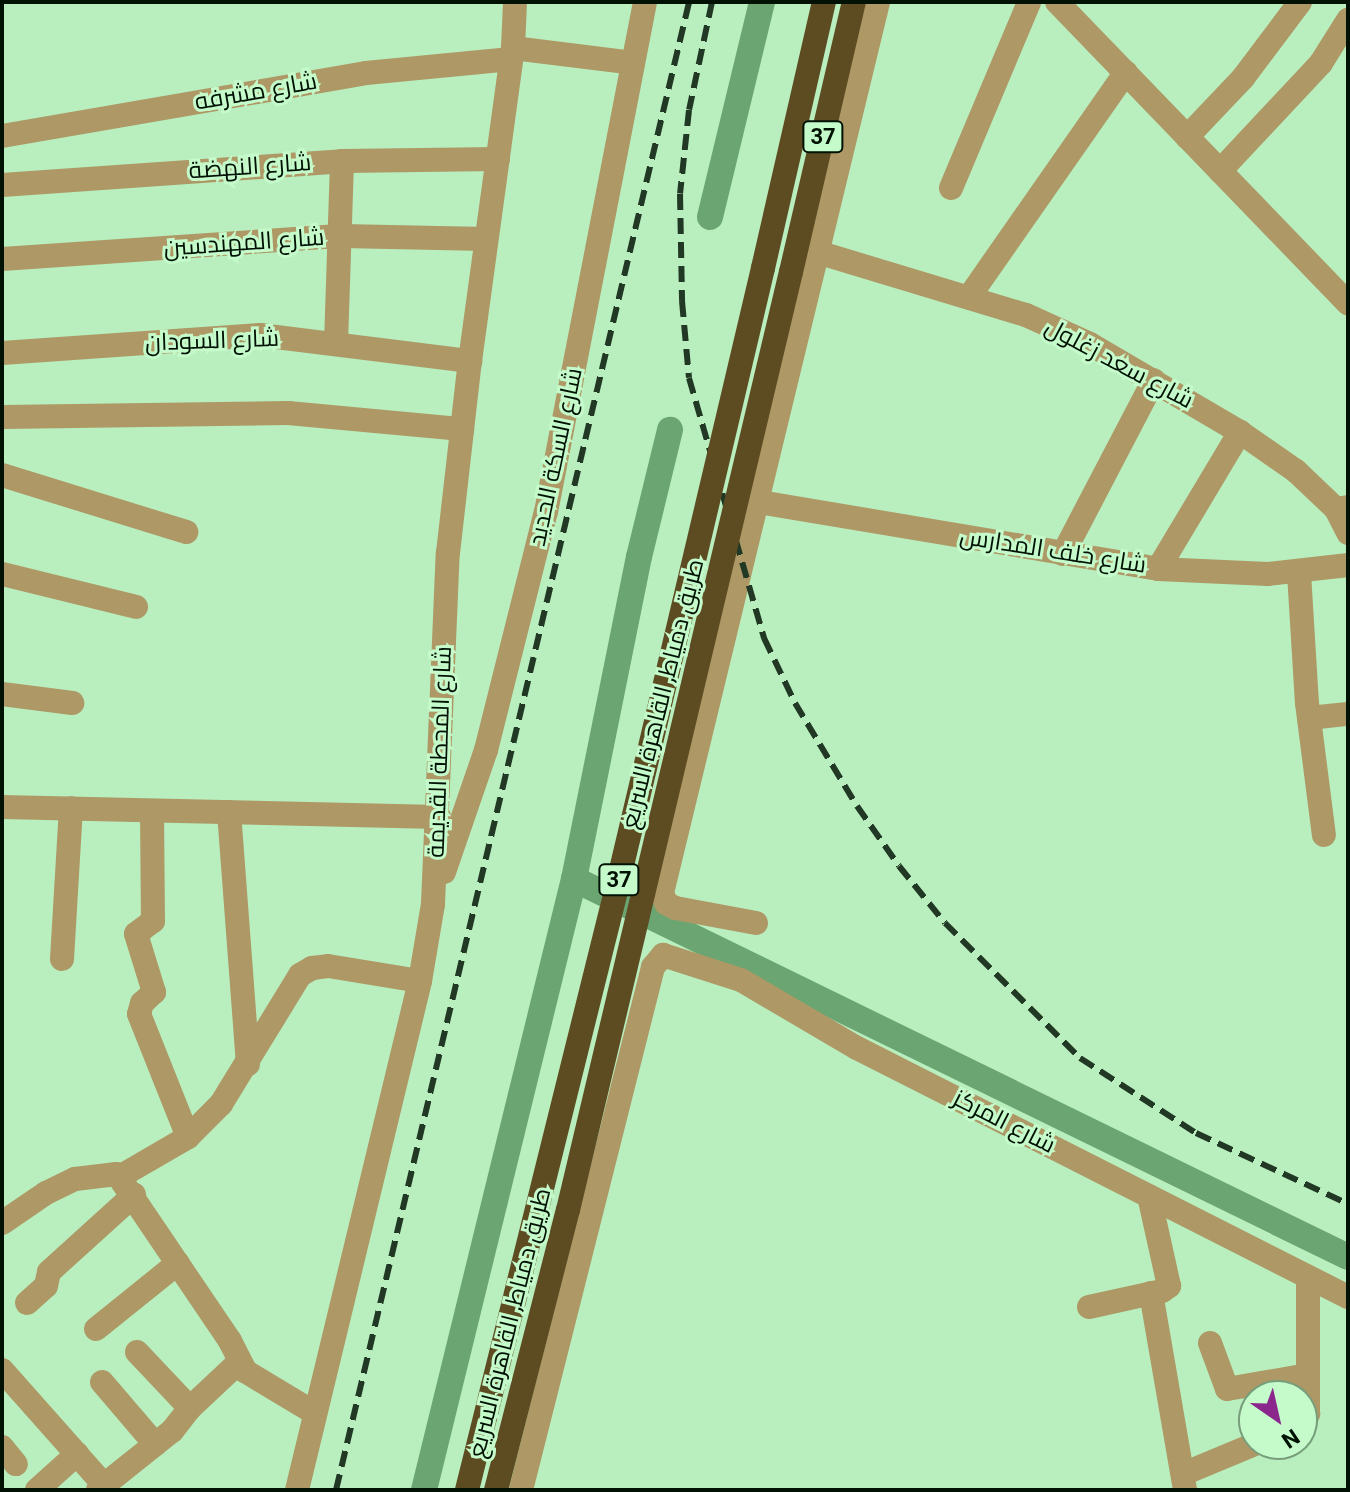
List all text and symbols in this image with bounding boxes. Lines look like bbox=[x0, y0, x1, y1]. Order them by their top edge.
street label: شارع مشرفه bbox=[193, 67, 319, 117]
road number: 37 bbox=[801, 119, 845, 155]
street label: شارع النهضة bbox=[188, 148, 312, 186]
street label: شارع المهندسين bbox=[163, 223, 325, 263]
street label: شارع سعد زغلول bbox=[1040, 313, 1198, 415]
street label: شارع السودان bbox=[145, 324, 279, 358]
street label: شارع السكة الحديد bbox=[523, 365, 589, 549]
street label: شارع خلف المدارس bbox=[958, 522, 1148, 580]
street label: طريق دمياط, القاهرة السريع bbox=[616, 556, 710, 832]
street label: شارع المحطة القديمة bbox=[422, 646, 458, 858]
road number: 37 bbox=[597, 862, 641, 898]
street label: شارع المركز bbox=[948, 1084, 1060, 1160]
street label: طريق دمياط, القاهرة السريع bbox=[463, 1185, 557, 1461]
north arrow bbox=[1238, 1380, 1318, 1460]
text: N bbox=[1277, 1424, 1304, 1453]

